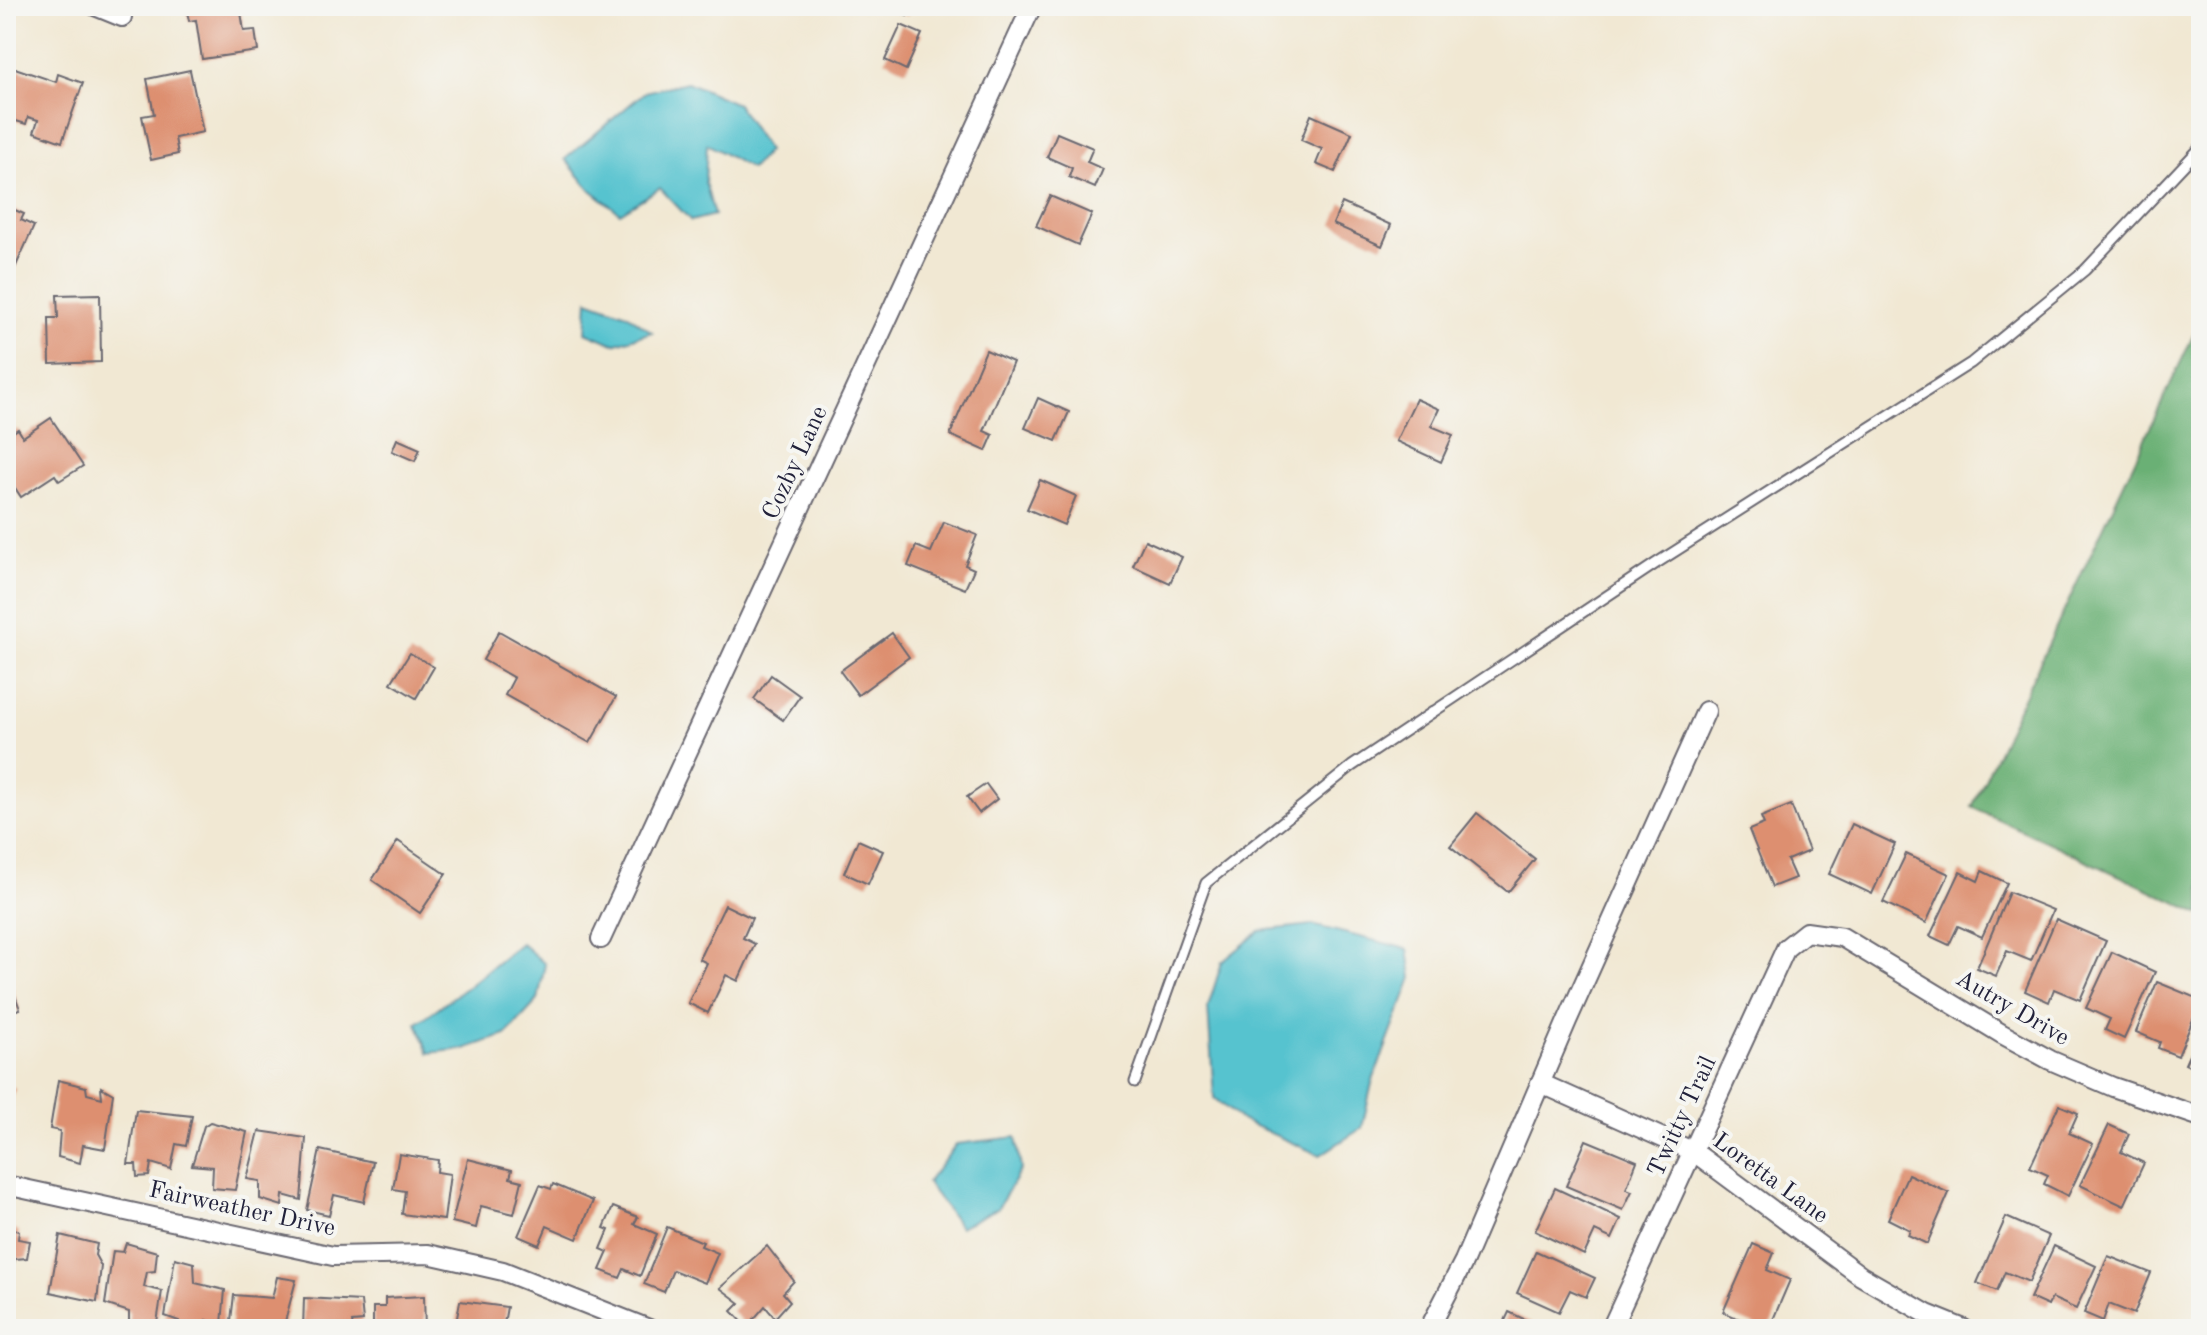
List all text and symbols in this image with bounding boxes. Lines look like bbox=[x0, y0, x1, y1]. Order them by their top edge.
street label: Cozby Lane bbox=[759, 403, 833, 523]
street label: Autry Drive bbox=[1951, 967, 2073, 1051]
street label: Twitty Trail bbox=[1645, 1053, 1721, 1181]
street label: Loretta Lane bbox=[1708, 1129, 1832, 1229]
street label: Fairweather Drive bbox=[147, 1179, 337, 1241]

